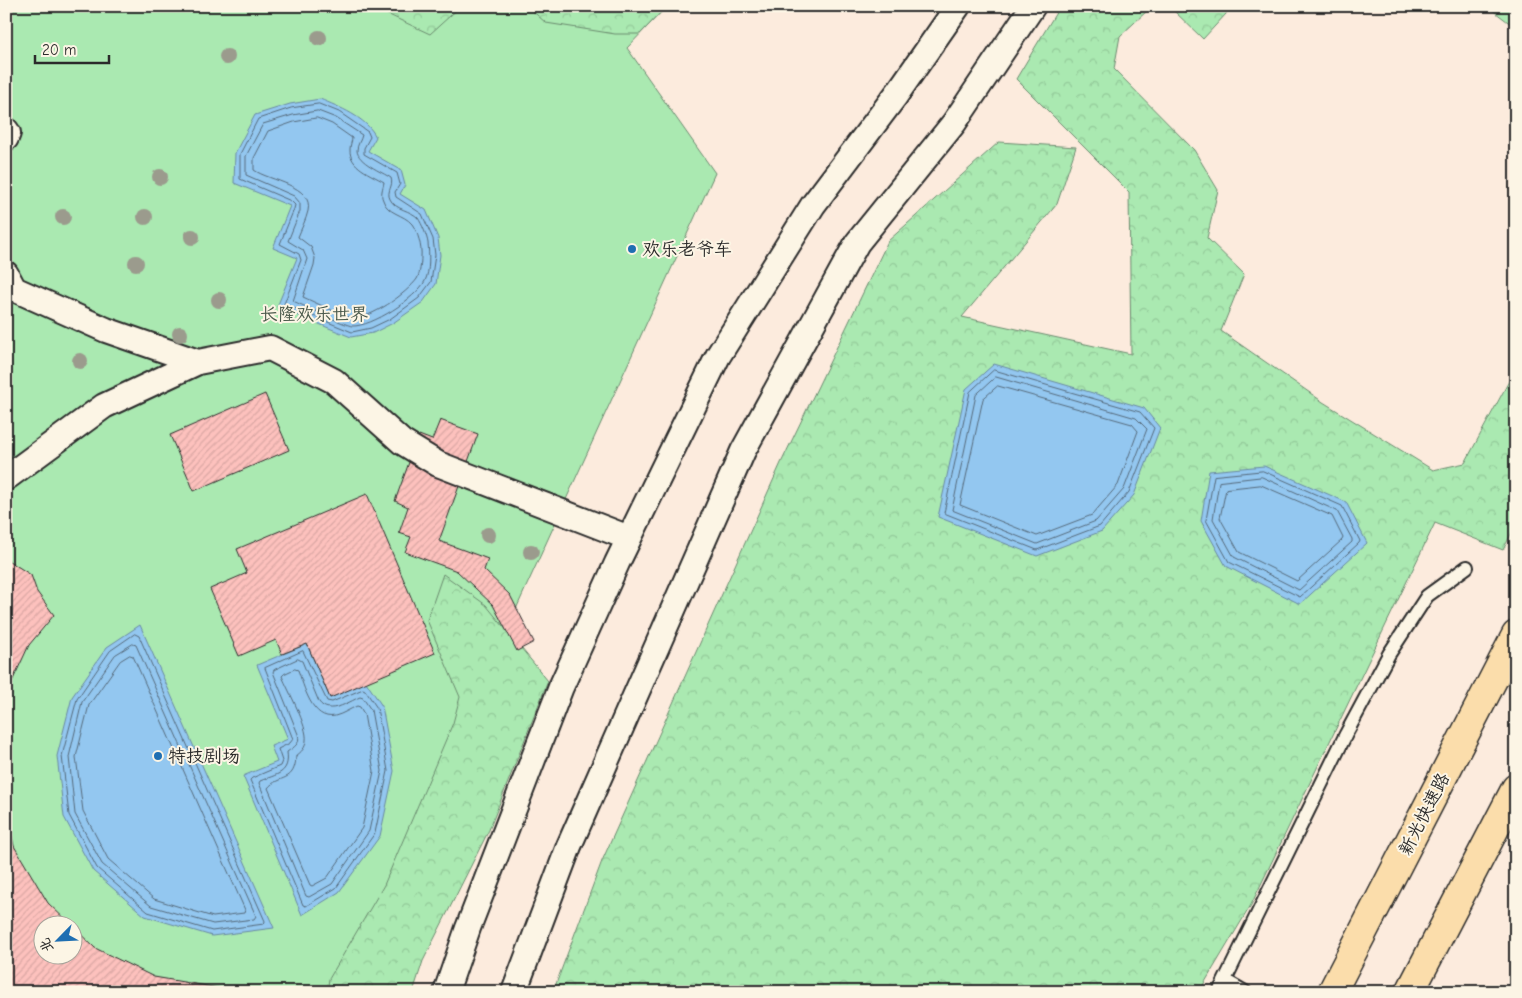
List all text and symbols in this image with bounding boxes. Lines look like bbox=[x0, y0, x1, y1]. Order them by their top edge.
scale bar bbox=[35, 32, 109, 64]
text: 20 m bbox=[42, 41, 76, 59]
place label: 欢乐老爷车 bbox=[642, 239, 732, 260]
marker: 欢乐老爷车 bbox=[626, 243, 638, 255]
park label: 长隆欢乐世界 bbox=[260, 304, 368, 325]
place label: 特技剧场 bbox=[168, 746, 240, 767]
marker: 特技剧场 bbox=[152, 750, 164, 762]
street label: 新光快速路 bbox=[1395, 769, 1454, 859]
north arrow bbox=[32, 916, 82, 966]
text: 北 bbox=[36, 935, 57, 955]

